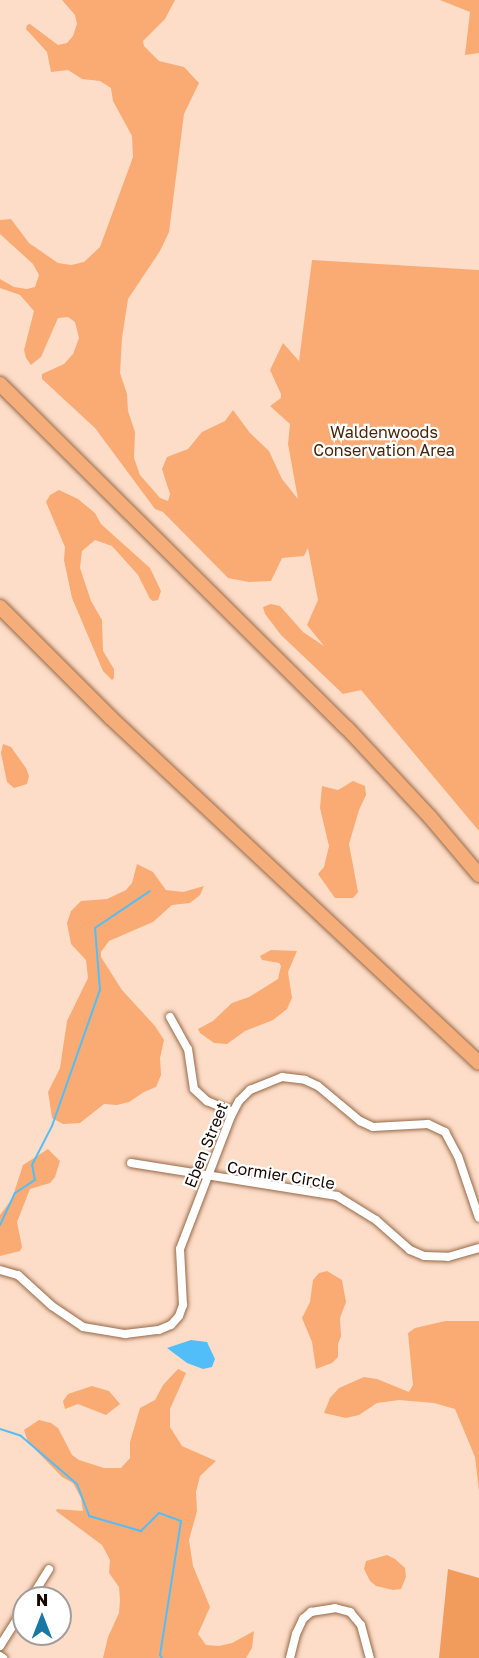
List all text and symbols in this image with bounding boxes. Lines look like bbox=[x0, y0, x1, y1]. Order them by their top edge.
park label: Waldenwoods Conservation Area bbox=[313, 422, 455, 460]
street label: Eben Street bbox=[180, 1100, 232, 1190]
street label: Cormier Circle bbox=[226, 1157, 336, 1193]
north arrow bbox=[12, 1586, 72, 1646]
text: N bbox=[36, 1590, 48, 1610]

